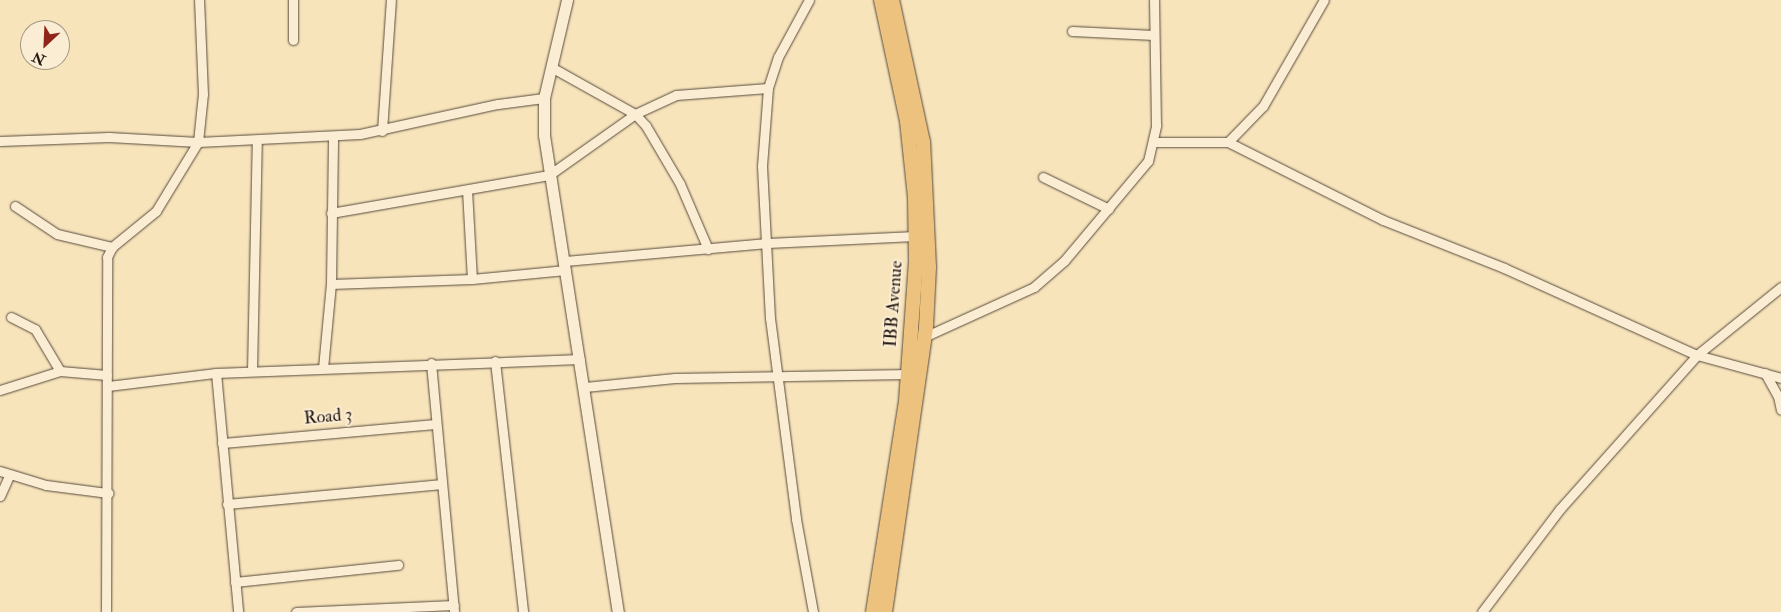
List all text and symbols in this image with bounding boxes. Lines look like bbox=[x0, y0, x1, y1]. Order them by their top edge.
north arrow bbox=[20, 20, 70, 70]
text: N bbox=[30, 48, 48, 68]
street label: IBB Avenue bbox=[880, 260, 908, 348]
street label: Road 3 bbox=[303, 404, 353, 430]

